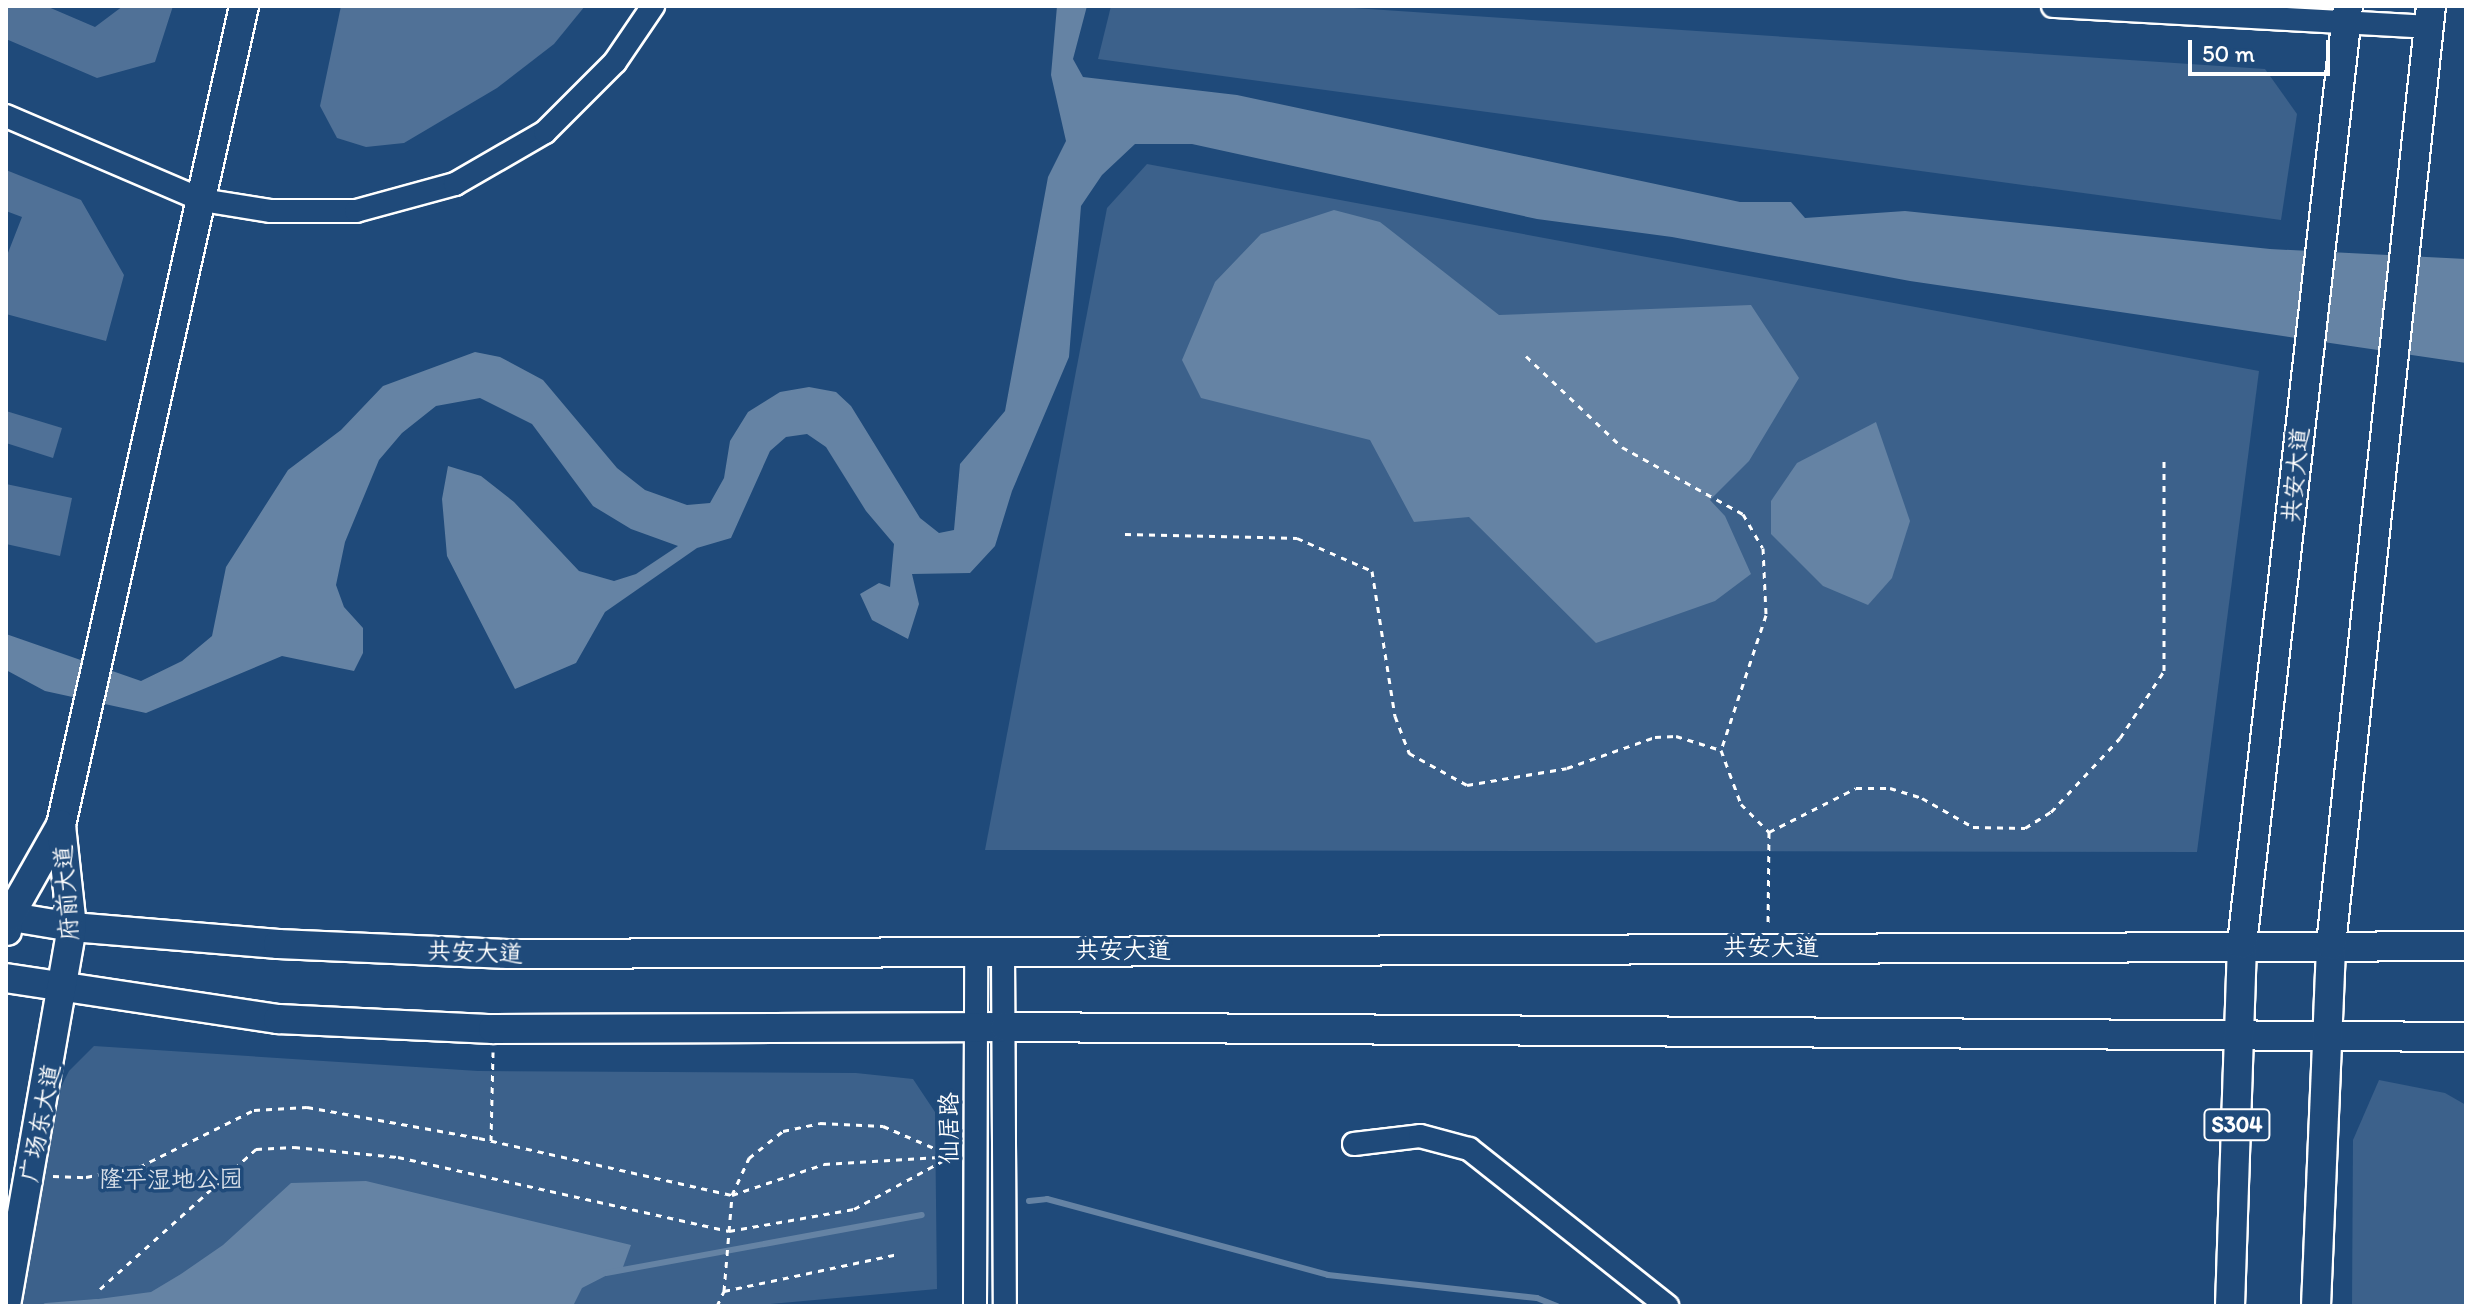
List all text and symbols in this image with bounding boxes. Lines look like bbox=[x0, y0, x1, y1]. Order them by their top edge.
scale bar bbox=[2192, 24, 2334, 74]
text: 50 m bbox=[2202, 39, 2255, 68]
street label: 共安大道 bbox=[2276, 426, 2314, 524]
street label: 府前大道 bbox=[48, 844, 84, 942]
street label: 共安大道 bbox=[1723, 933, 1819, 961]
street label: 共安大道 bbox=[427, 936, 523, 968]
street label: 共安大道 bbox=[1075, 936, 1171, 964]
street label: 广场东大道 bbox=[14, 1061, 66, 1185]
street label: 仙居路 bbox=[935, 1092, 963, 1164]
road number: S304 bbox=[2203, 1107, 2271, 1143]
park label: 隆平湿地公园 bbox=[99, 1165, 243, 1193]

